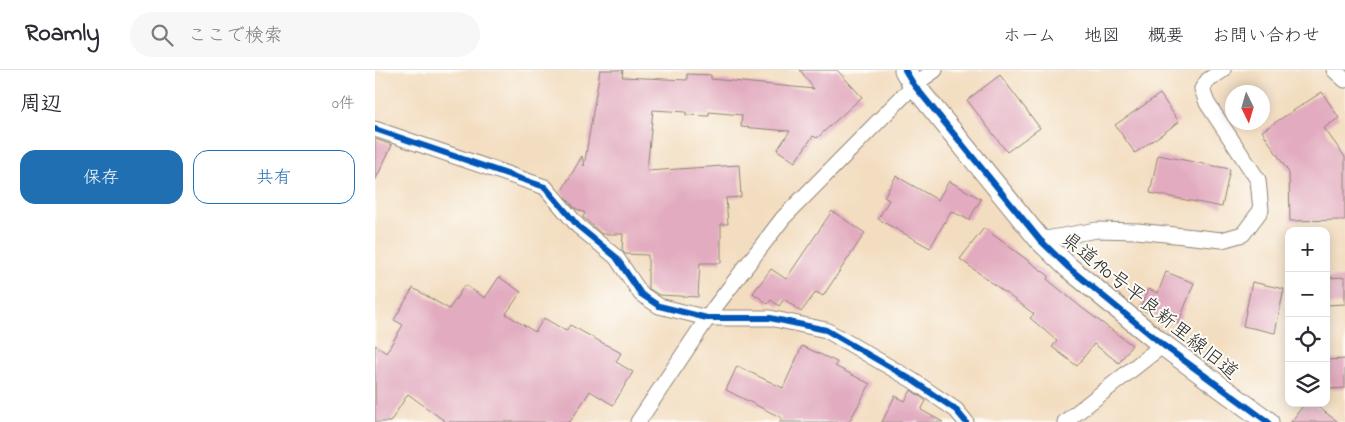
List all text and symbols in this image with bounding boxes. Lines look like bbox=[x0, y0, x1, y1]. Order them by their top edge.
search box bbox=[130, 12, 480, 57]
text: Roamly bbox=[25, 17, 100, 52]
icon: search bbox=[148, 21, 176, 49]
text: ここで検索 bbox=[188, 23, 283, 50]
text: ホーム bbox=[1003, 24, 1056, 50]
text: 地図 bbox=[1084, 24, 1120, 50]
text: 概要 bbox=[1148, 24, 1184, 50]
text: お問い合わせ bbox=[1212, 24, 1320, 50]
north arrow bbox=[1225, 85, 1270, 130]
text: 周辺 bbox=[20, 90, 62, 120]
text: 0件 bbox=[332, 92, 355, 116]
button: 保存 bbox=[20, 150, 183, 204]
button: 共有 bbox=[193, 150, 355, 204]
street label: 県道190号平良新里線旧道 bbox=[1054, 226, 1244, 388]
map controls bbox=[1285, 227, 1330, 407]
button: + bbox=[1285, 227, 1330, 272]
button: − bbox=[1285, 272, 1330, 317]
button: locate bbox=[1285, 317, 1330, 362]
button: layers bbox=[1285, 362, 1330, 407]

